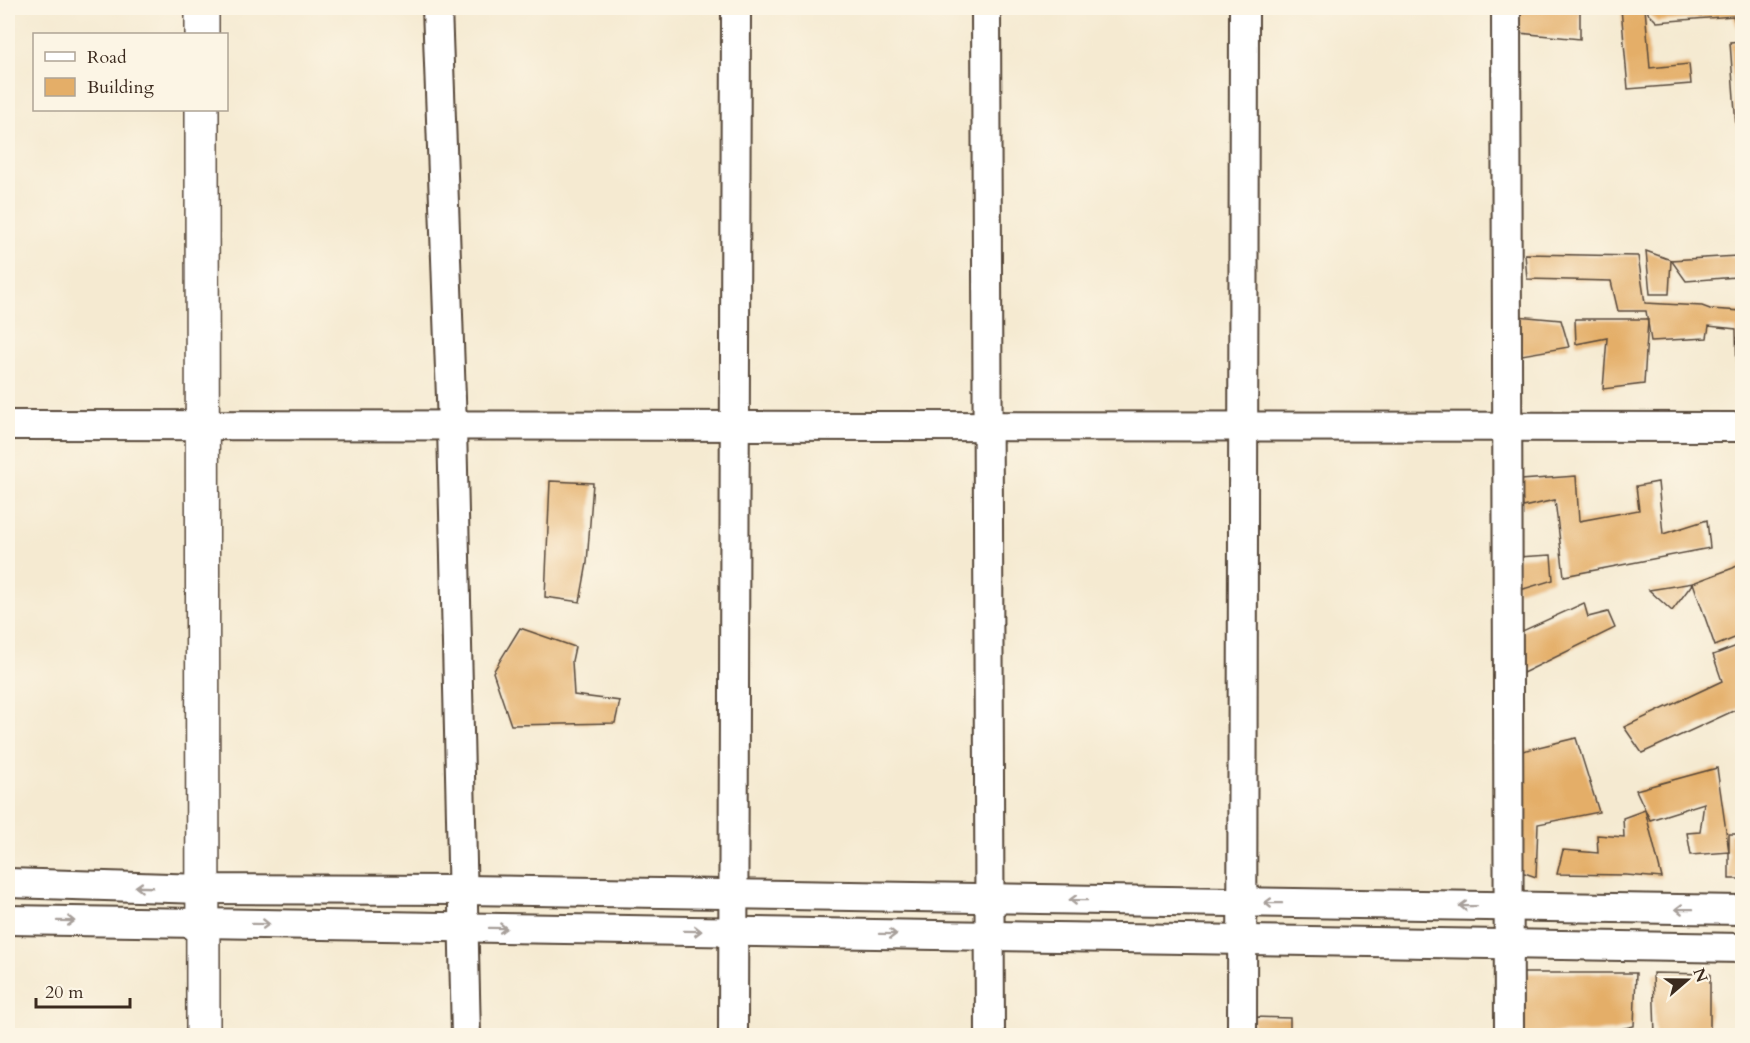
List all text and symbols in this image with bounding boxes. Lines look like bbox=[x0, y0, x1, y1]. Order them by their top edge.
legend bbox=[33, 33, 228, 111]
text: Road bbox=[87, 45, 127, 70]
text: Building bbox=[87, 75, 155, 100]
one-way arrow bbox=[135, 881, 155, 893]
one-way arrow bbox=[1069, 894, 1089, 906]
one-way arrow bbox=[1264, 897, 1284, 909]
one-way arrow bbox=[1459, 900, 1479, 911]
one-way arrow bbox=[1675, 903, 1695, 915]
one-way arrow bbox=[55, 915, 75, 926]
one-way arrow bbox=[251, 918, 271, 930]
one-way arrow bbox=[488, 922, 508, 934]
one-way arrow bbox=[683, 925, 703, 937]
one-way arrow bbox=[878, 928, 898, 940]
north arrow bbox=[1657, 950, 1717, 1010]
text: N bbox=[1687, 965, 1713, 986]
scale bar bbox=[36, 971, 130, 1009]
text: 20 m bbox=[45, 980, 84, 1005]

